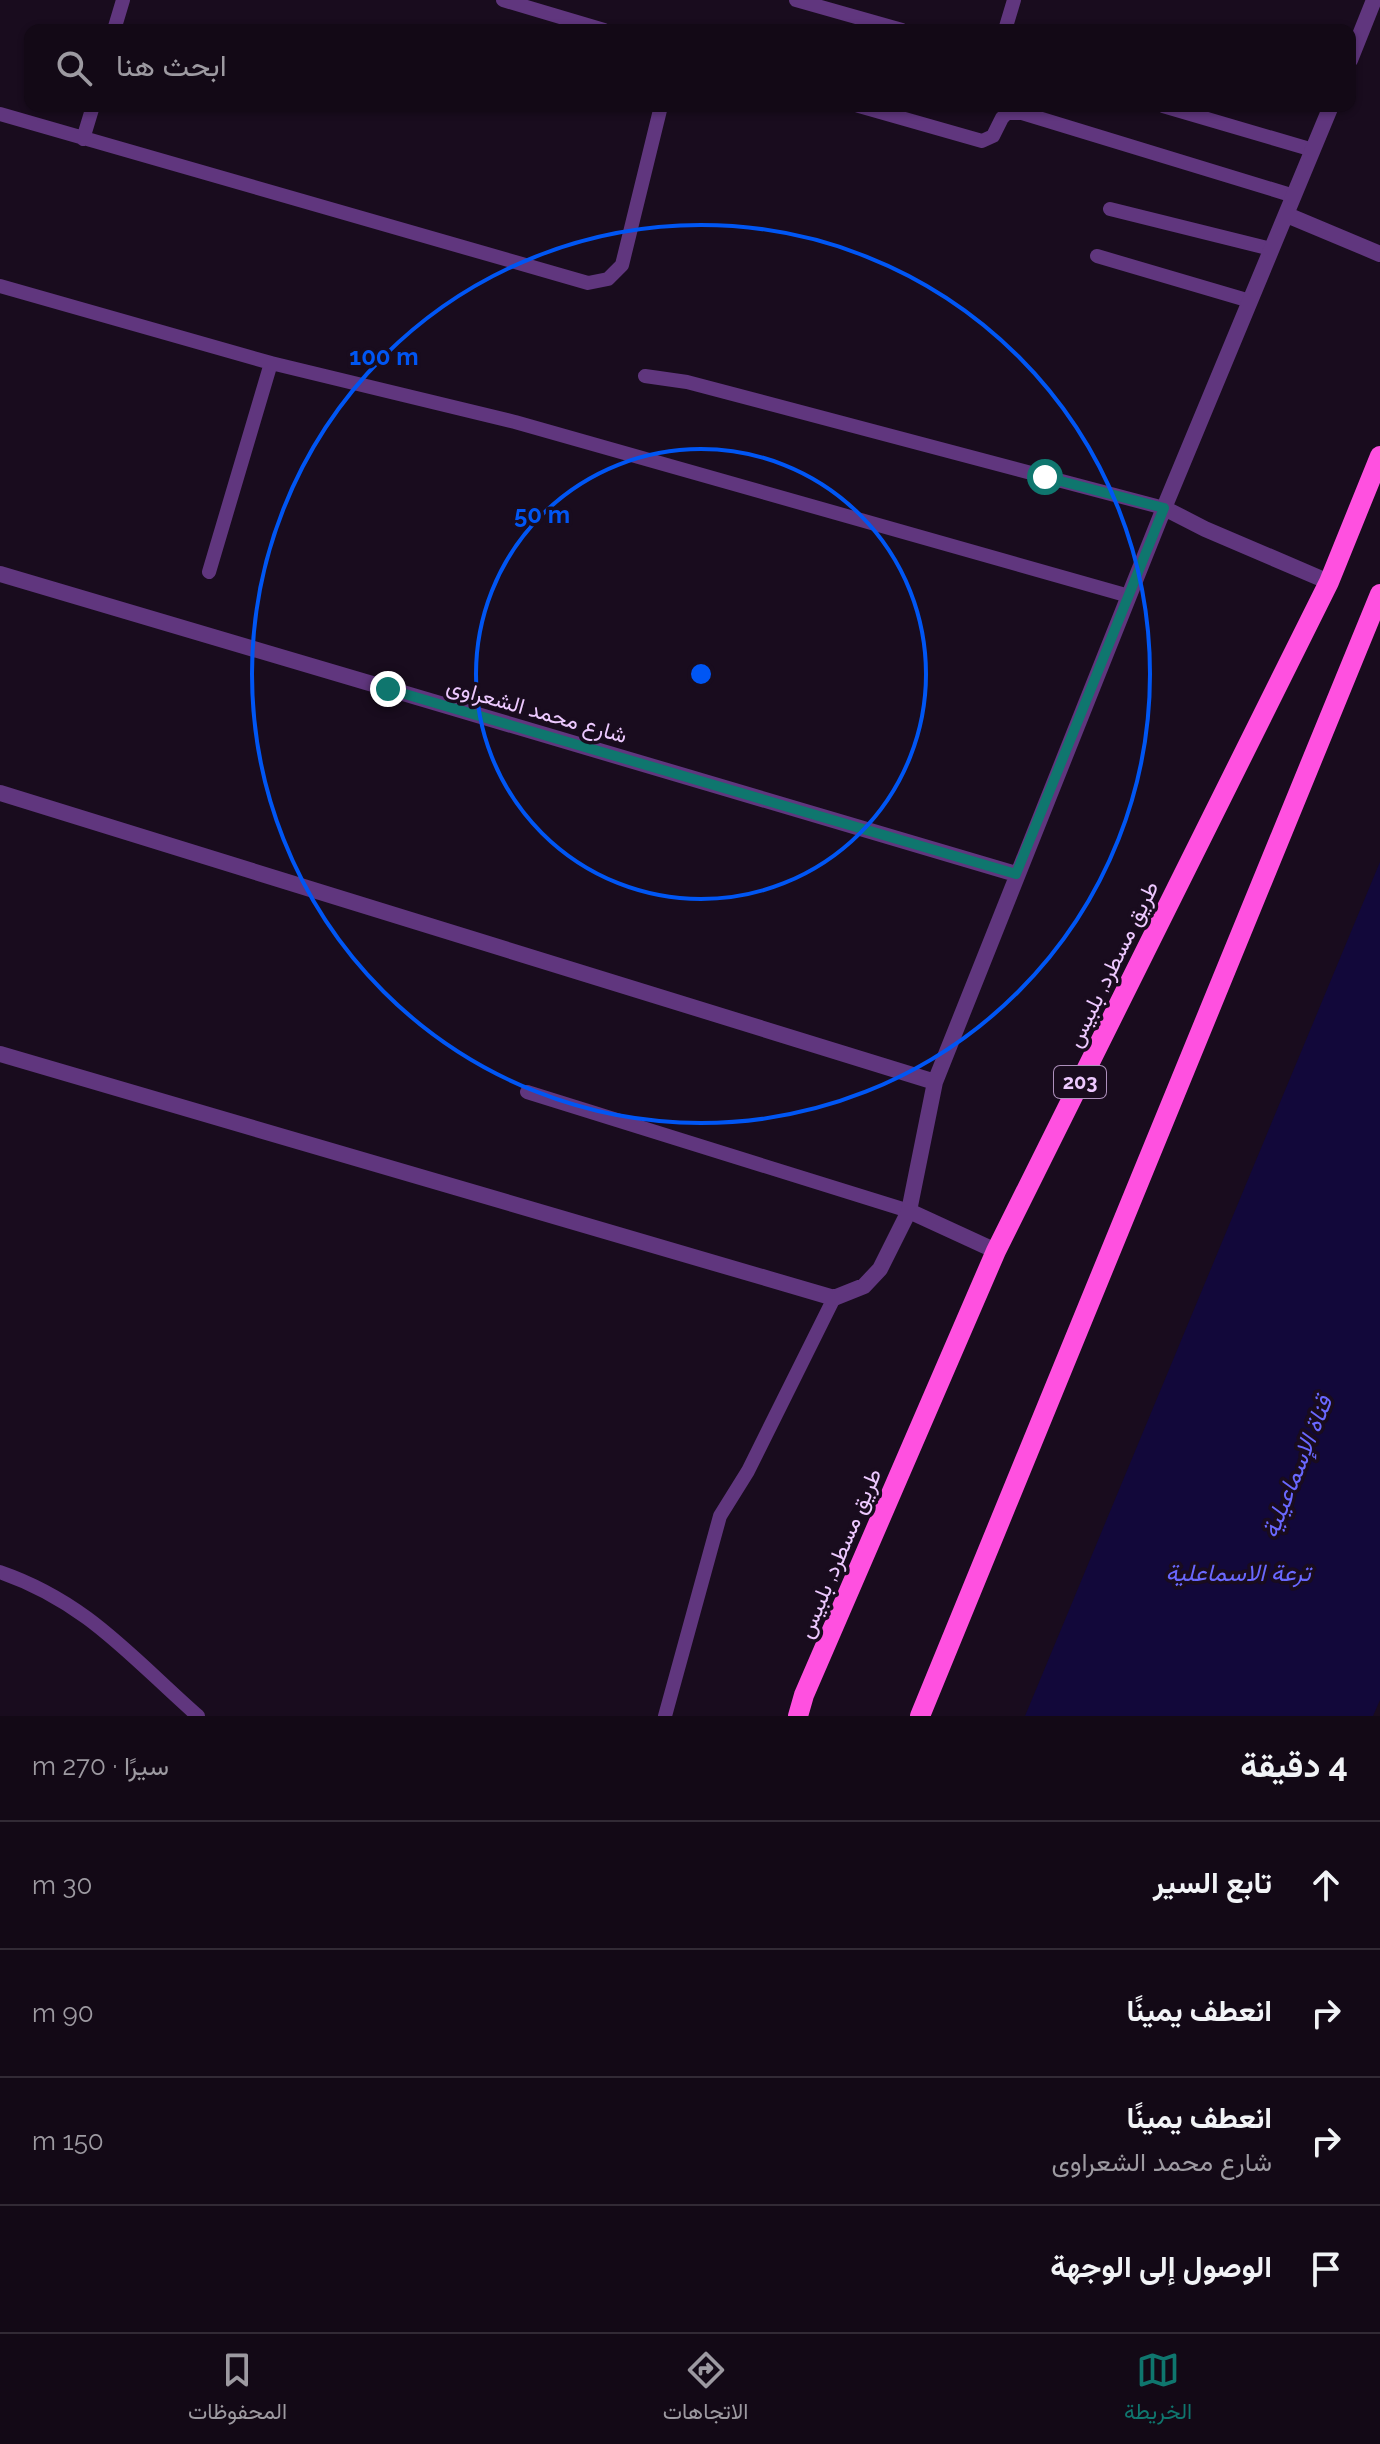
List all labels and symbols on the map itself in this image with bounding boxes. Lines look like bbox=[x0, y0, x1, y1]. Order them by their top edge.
text: 100 m bbox=[349, 342, 419, 371]
route start bbox=[1027, 459, 1063, 495]
text: 50 m bbox=[514, 500, 570, 529]
centre of rings bbox=[687, 660, 715, 688]
route end bbox=[370, 671, 406, 707]
street label: شارع محمد الشعراوى bbox=[443, 672, 630, 750]
street label: طريق مسطرد, بلبيس bbox=[1061, 877, 1164, 1052]
road number: 203 bbox=[1054, 1066, 1106, 1098]
water label: قناة الإسماعيلية bbox=[1255, 1390, 1341, 1543]
street label: طريق مسطرد, بلبيس bbox=[792, 1464, 887, 1642]
water label: ترعة الاسماعلية bbox=[1165, 1558, 1313, 1588]

